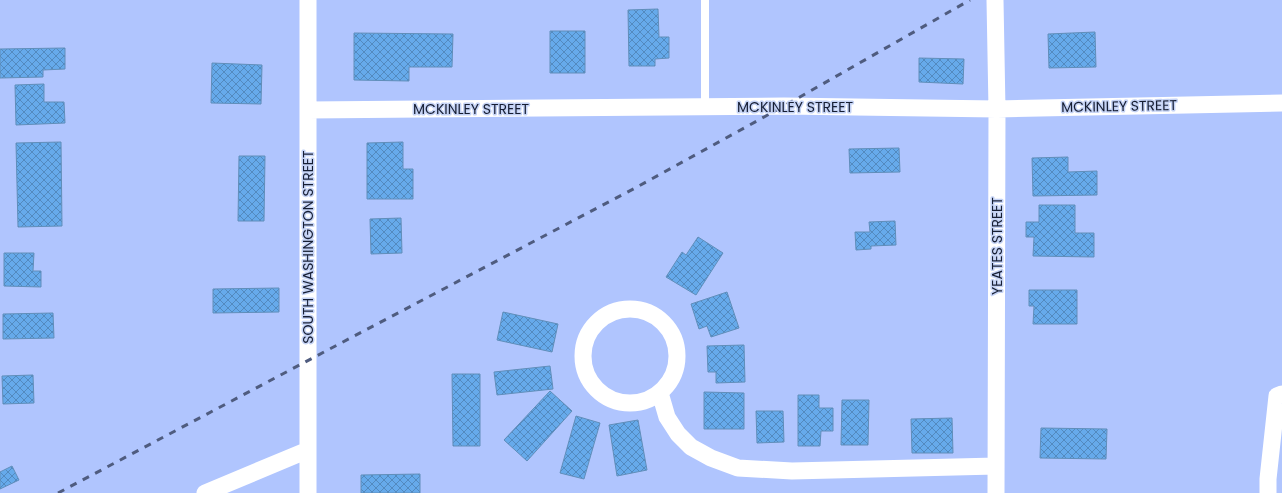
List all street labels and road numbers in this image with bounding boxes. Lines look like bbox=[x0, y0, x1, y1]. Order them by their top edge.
street label: MCKINLEY STREET bbox=[1061, 95, 1178, 117]
street label: MCKINLEY STREET bbox=[737, 97, 853, 117]
street label: MCKINLEY STREET bbox=[413, 99, 529, 119]
street label: SOUTH WASHINGTON STREET bbox=[298, 150, 318, 344]
street label: YEATES STREET bbox=[987, 197, 1007, 295]

